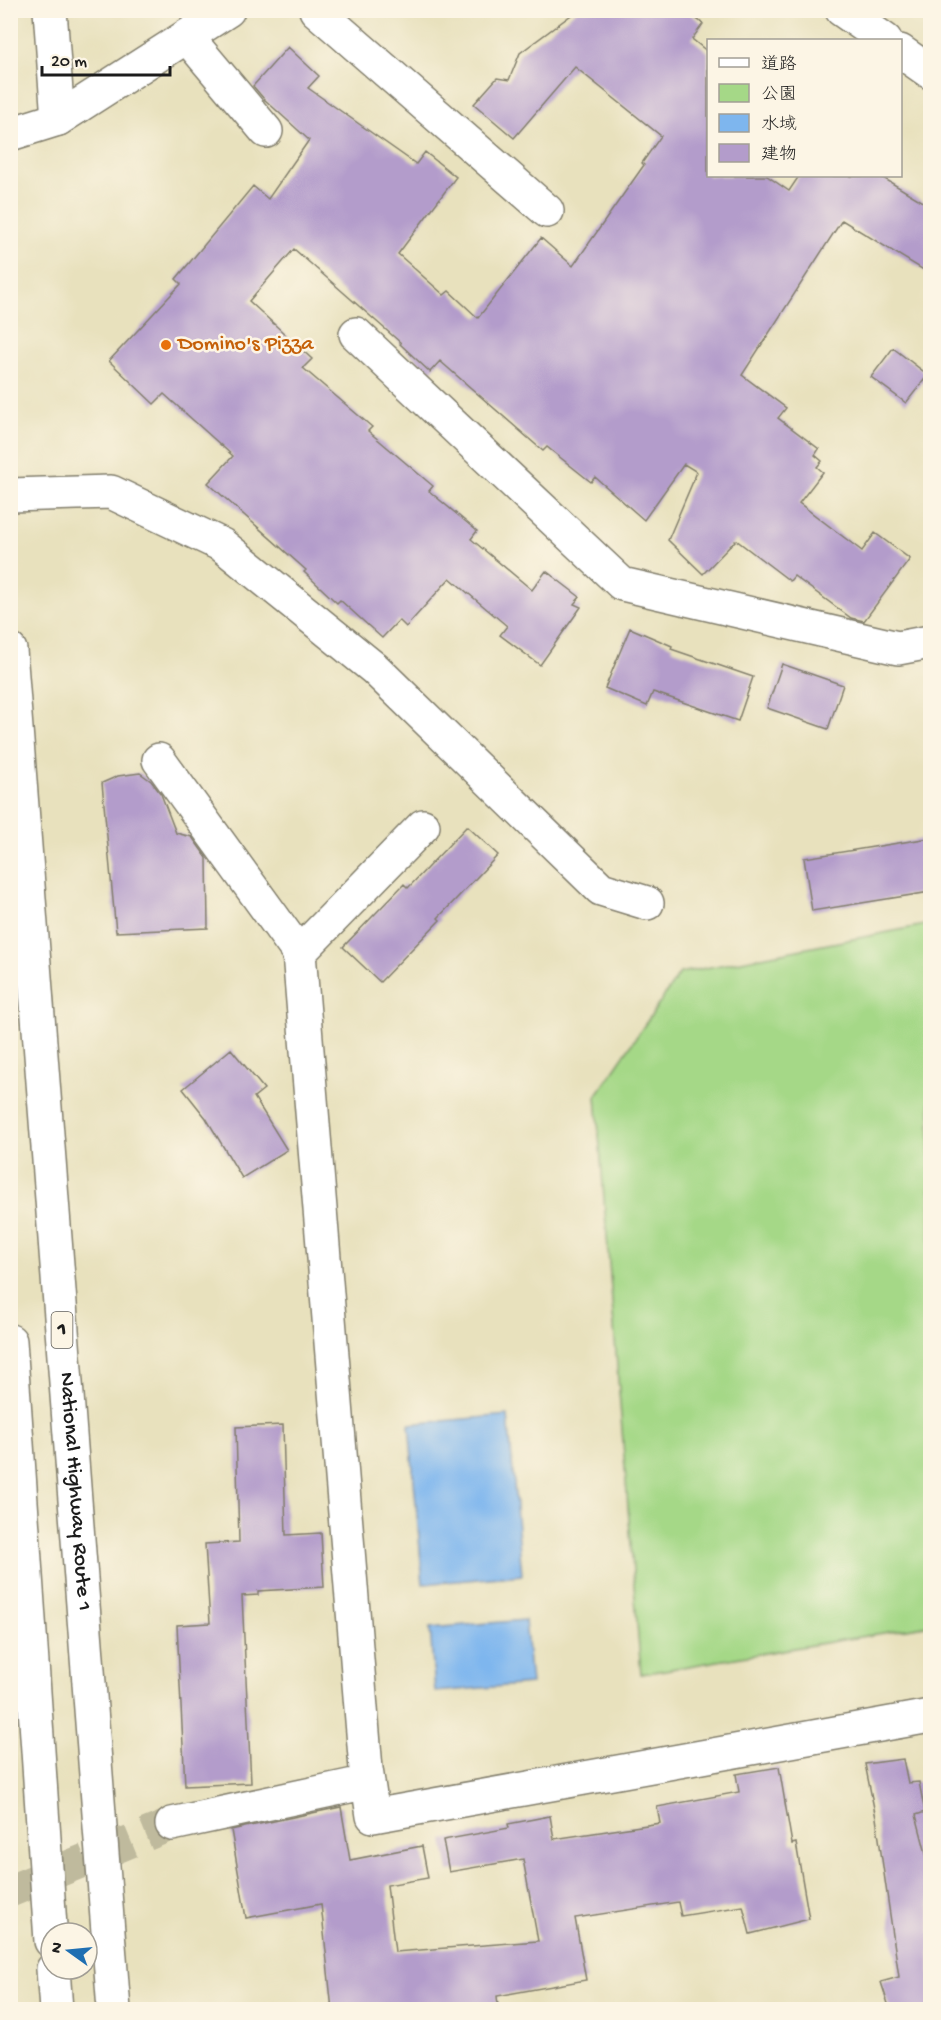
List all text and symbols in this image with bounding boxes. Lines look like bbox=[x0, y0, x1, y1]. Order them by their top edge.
scale bar bbox=[42, 39, 170, 77]
legend bbox=[707, 39, 902, 177]
text: 20 m bbox=[51, 52, 87, 73]
text: 道路 bbox=[761, 54, 797, 76]
text: 公園 bbox=[761, 85, 797, 106]
text: 水域 bbox=[761, 114, 797, 136]
text: 建物 bbox=[761, 144, 797, 166]
place label: Domino's Pizza bbox=[176, 332, 314, 358]
marker: Domino's Pizza bbox=[159, 338, 173, 352]
road number: 1 bbox=[52, 1312, 72, 1348]
street label: National Highway Route 1 bbox=[52, 1371, 96, 1612]
north arrow bbox=[39, 1921, 99, 1981]
text: N bbox=[47, 1940, 69, 1956]

